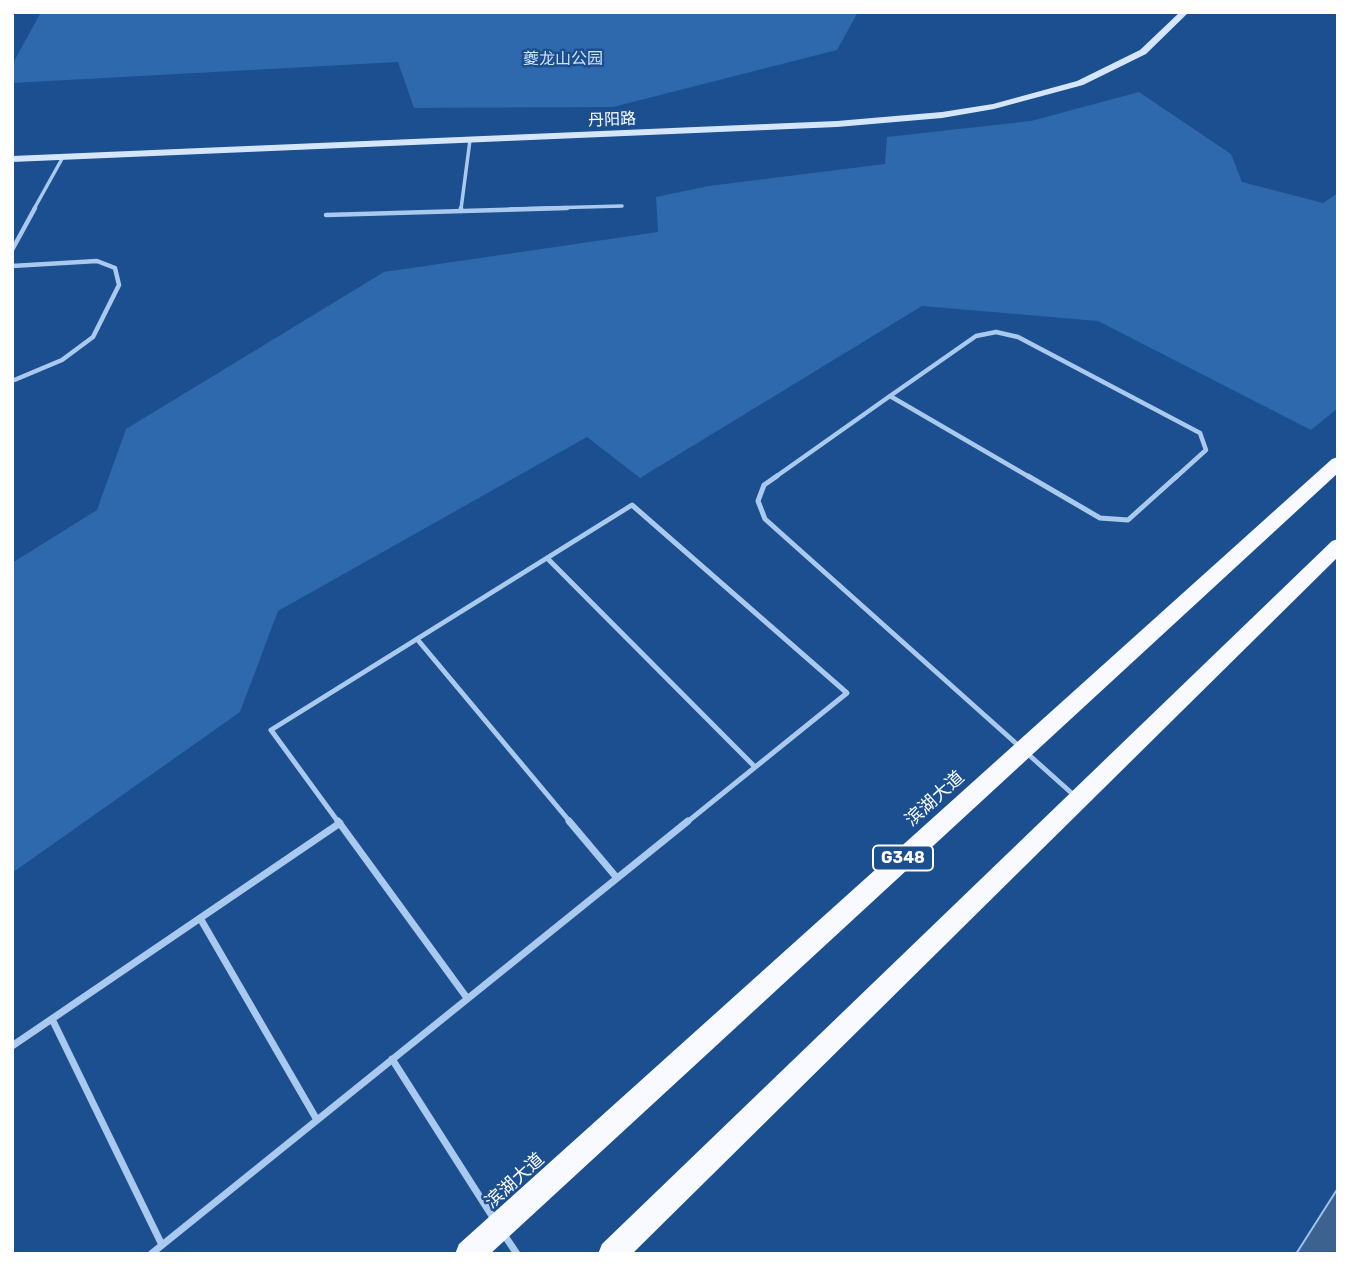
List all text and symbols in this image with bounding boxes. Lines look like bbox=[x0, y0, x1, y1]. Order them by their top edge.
park label: 夔龙山公园 bbox=[523, 49, 603, 69]
street label: 丹阳路 bbox=[588, 110, 636, 130]
street label: 滨湖大道 bbox=[901, 767, 969, 831]
road number: G348 bbox=[873, 846, 933, 870]
street label: 滨湖大道 bbox=[481, 1149, 549, 1213]

